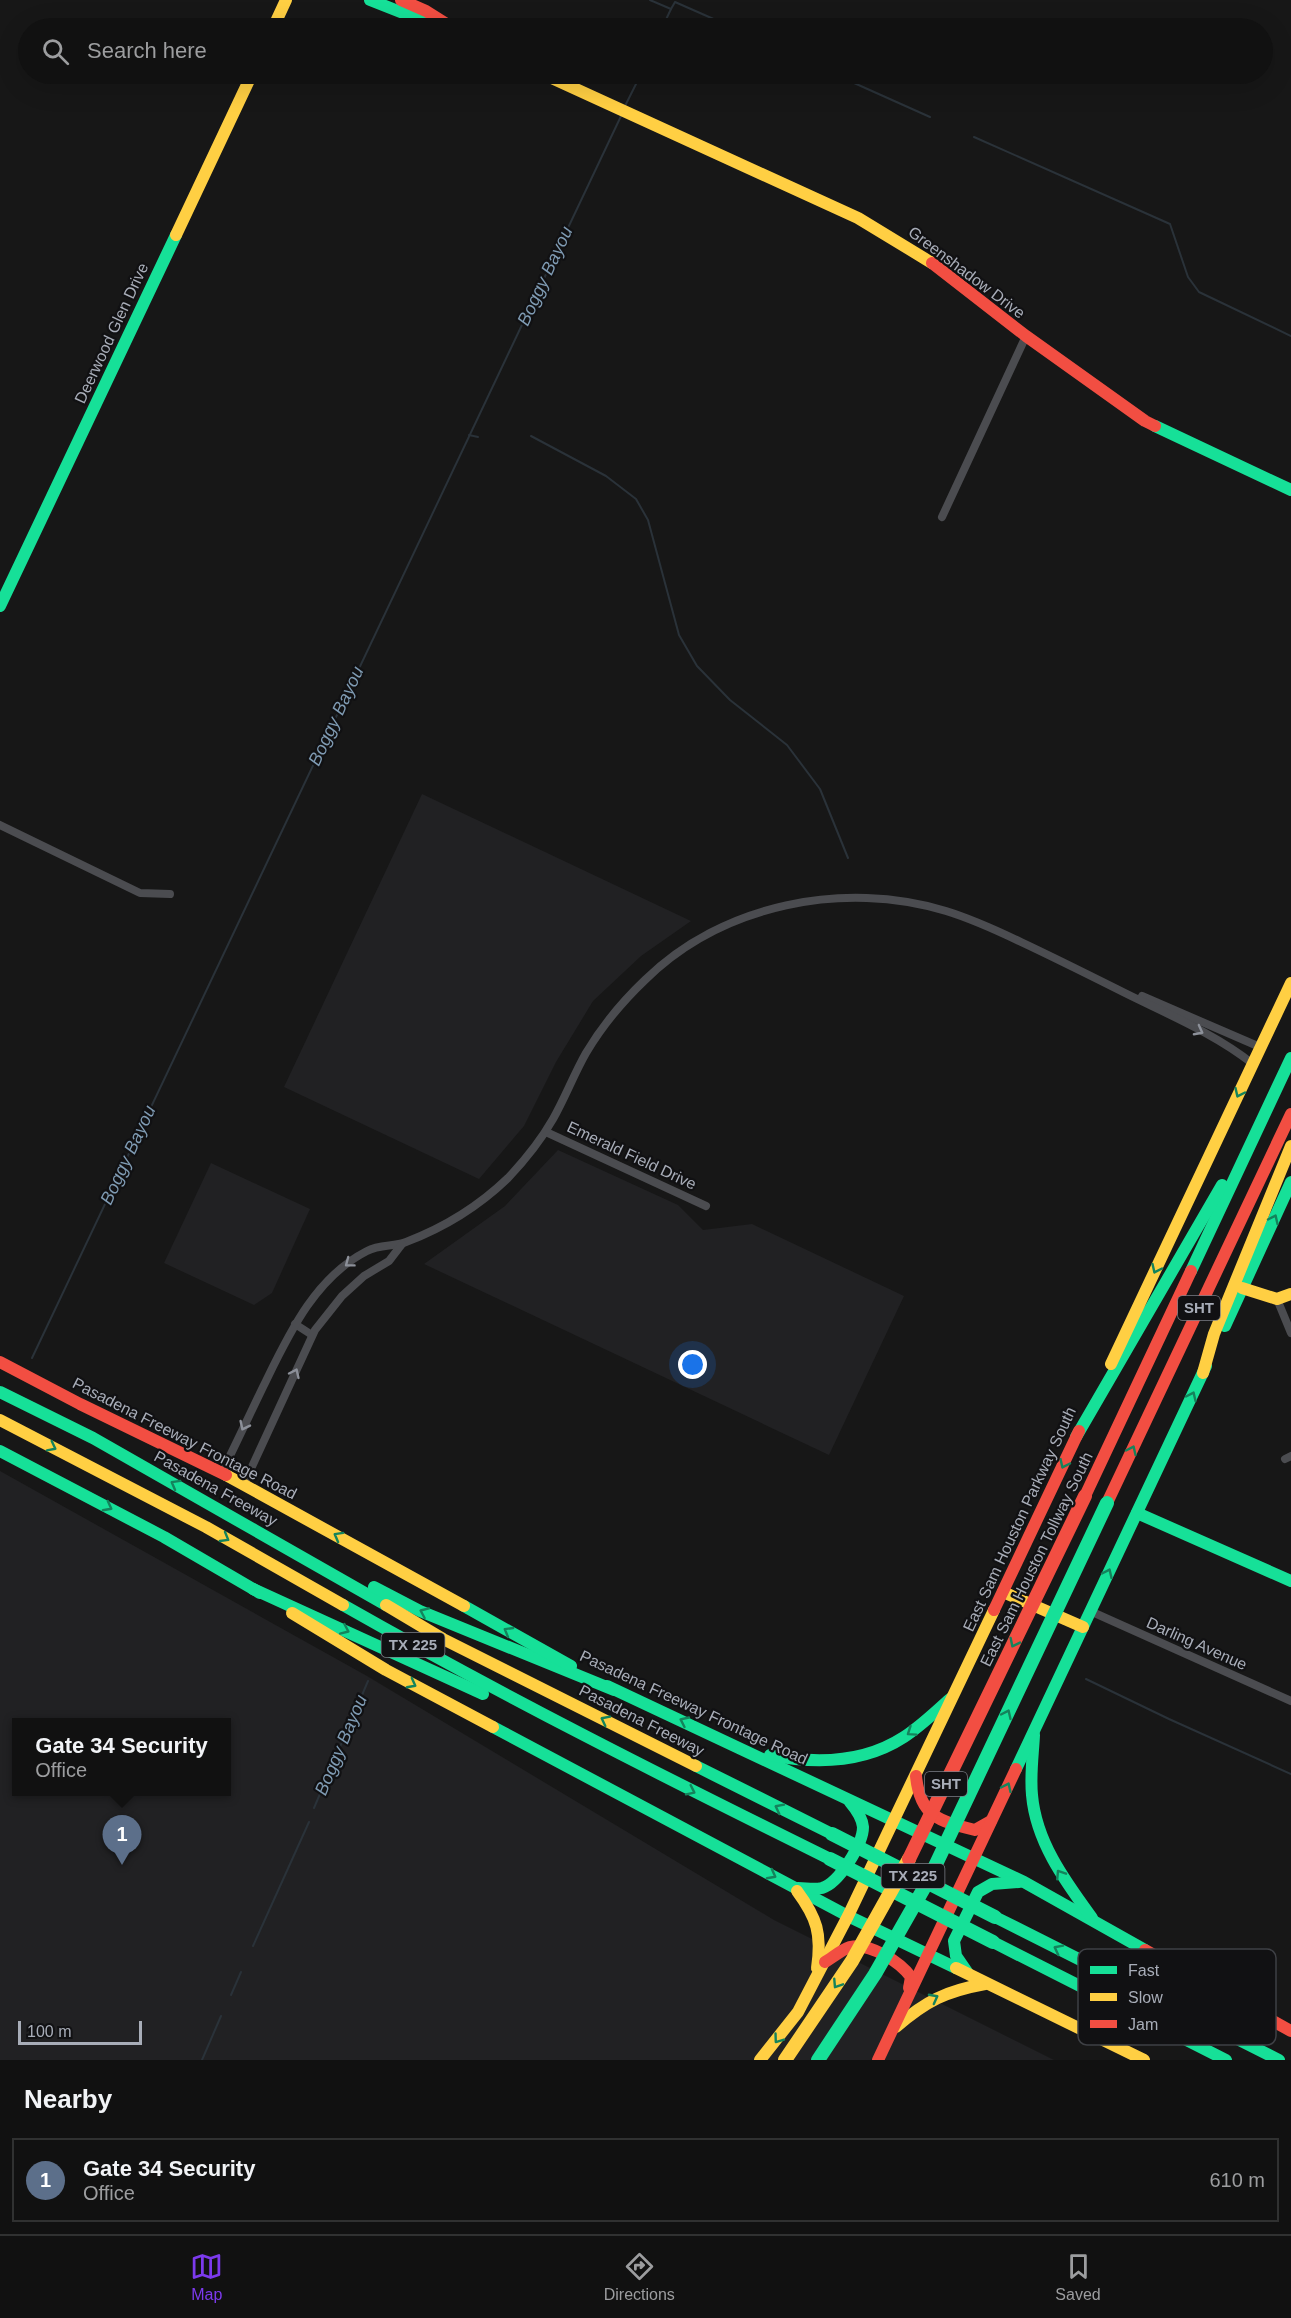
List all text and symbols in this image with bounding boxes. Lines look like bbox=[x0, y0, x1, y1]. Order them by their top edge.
search box bbox=[18, 18, 1273, 84]
icon: search bbox=[39, 35, 72, 68]
text: Search here bbox=[87, 38, 207, 63]
water label: Boggy Bayou bbox=[513, 223, 577, 329]
street label: Greenshadow Drive bbox=[905, 223, 1028, 322]
street label: Deerwood Glen Drive bbox=[71, 260, 152, 406]
water label: Boggy Bayou bbox=[304, 663, 368, 769]
one-way arrow bbox=[1193, 1024, 1204, 1035]
one-way arrow bbox=[1235, 1086, 1247, 1097]
water label: Boggy Bayou bbox=[96, 1102, 160, 1208]
street label: Emerald Field Drive bbox=[565, 1118, 699, 1193]
one-way arrow bbox=[1266, 1215, 1278, 1226]
one-way arrow bbox=[344, 1256, 355, 1267]
one-way arrow bbox=[1151, 1263, 1163, 1274]
road number: SHT bbox=[1178, 1296, 1220, 1320]
your location bbox=[678, 1350, 707, 1379]
one-way arrow bbox=[287, 1369, 299, 1380]
street label: Pasadena Freeway Frontage Road bbox=[70, 1373, 300, 1503]
one-way arrow bbox=[1184, 1392, 1196, 1403]
street label: East Sam Houston Parkway South bbox=[960, 1404, 1079, 1634]
one-way arrow bbox=[240, 1419, 252, 1430]
one-way arrow bbox=[46, 1440, 57, 1452]
street label: Pasadena Freeway bbox=[151, 1446, 281, 1530]
one-way arrow bbox=[1125, 1446, 1137, 1457]
street label: East Sam Houston Tollway South bbox=[977, 1449, 1096, 1669]
one-way arrow bbox=[1059, 1458, 1071, 1469]
one-way arrow bbox=[170, 1480, 181, 1491]
one-way arrow bbox=[101, 1500, 112, 1512]
one-way arrow bbox=[219, 1530, 229, 1542]
one-way arrow bbox=[334, 1532, 344, 1543]
one-way arrow bbox=[1101, 1568, 1113, 1579]
one-way arrow bbox=[419, 1607, 430, 1619]
street label: Darling Avenue bbox=[1144, 1614, 1250, 1673]
one-way arrow bbox=[339, 1623, 350, 1635]
one-way arrow bbox=[504, 1627, 514, 1639]
road number: TX 225 bbox=[382, 1633, 444, 1657]
one-way arrow bbox=[1010, 1637, 1022, 1648]
street label: Pasadena Freeway Frontage Road bbox=[577, 1646, 811, 1768]
one-way arrow bbox=[405, 1677, 416, 1688]
street label: Pasadena Freeway bbox=[576, 1680, 708, 1760]
water label: Boggy Bayou bbox=[311, 1692, 371, 1798]
one-way arrow bbox=[1000, 1710, 1012, 1721]
one-way arrow bbox=[601, 1716, 612, 1728]
one-way arrow bbox=[680, 1716, 691, 1728]
popup bbox=[12, 1718, 231, 1796]
one-way arrow bbox=[907, 1725, 918, 1736]
text: Gate 34 Security bbox=[35, 1733, 208, 1758]
text: Office bbox=[35, 1759, 87, 1781]
road number: SHT bbox=[925, 1772, 967, 1796]
one-way arrow bbox=[999, 1782, 1011, 1793]
one-way arrow bbox=[685, 1784, 696, 1795]
one-way arrow bbox=[775, 1804, 786, 1815]
pin: 1 bbox=[102, 1816, 142, 1865]
road number: TX 225 bbox=[882, 1864, 944, 1888]
one-way arrow bbox=[765, 1868, 776, 1880]
one-way arrow bbox=[1056, 1870, 1068, 1880]
one-way arrow bbox=[1054, 1944, 1065, 1956]
legend bbox=[1078, 1949, 1276, 2045]
text: Fast bbox=[1128, 1962, 1160, 1979]
one-way arrow bbox=[833, 1977, 844, 1988]
text: Slow bbox=[1128, 1989, 1163, 2006]
one-way arrow bbox=[928, 1994, 939, 2005]
text: Jam bbox=[1128, 2016, 1158, 2033]
scale bar bbox=[18, 2018, 142, 2046]
text: 100 m bbox=[27, 2023, 71, 2040]
one-way arrow bbox=[774, 2033, 785, 2044]
text: Nearby bbox=[24, 2084, 112, 2114]
text: Gate 34 Security bbox=[83, 2156, 255, 2181]
text: 1 bbox=[40, 2169, 51, 2191]
text: 610 m bbox=[1209, 2169, 1265, 2191]
text: Office bbox=[83, 2182, 135, 2204]
tab: Map bbox=[190, 2250, 223, 2304]
tab: Directions bbox=[604, 2250, 675, 2304]
tab: Saved bbox=[1055, 2250, 1101, 2304]

